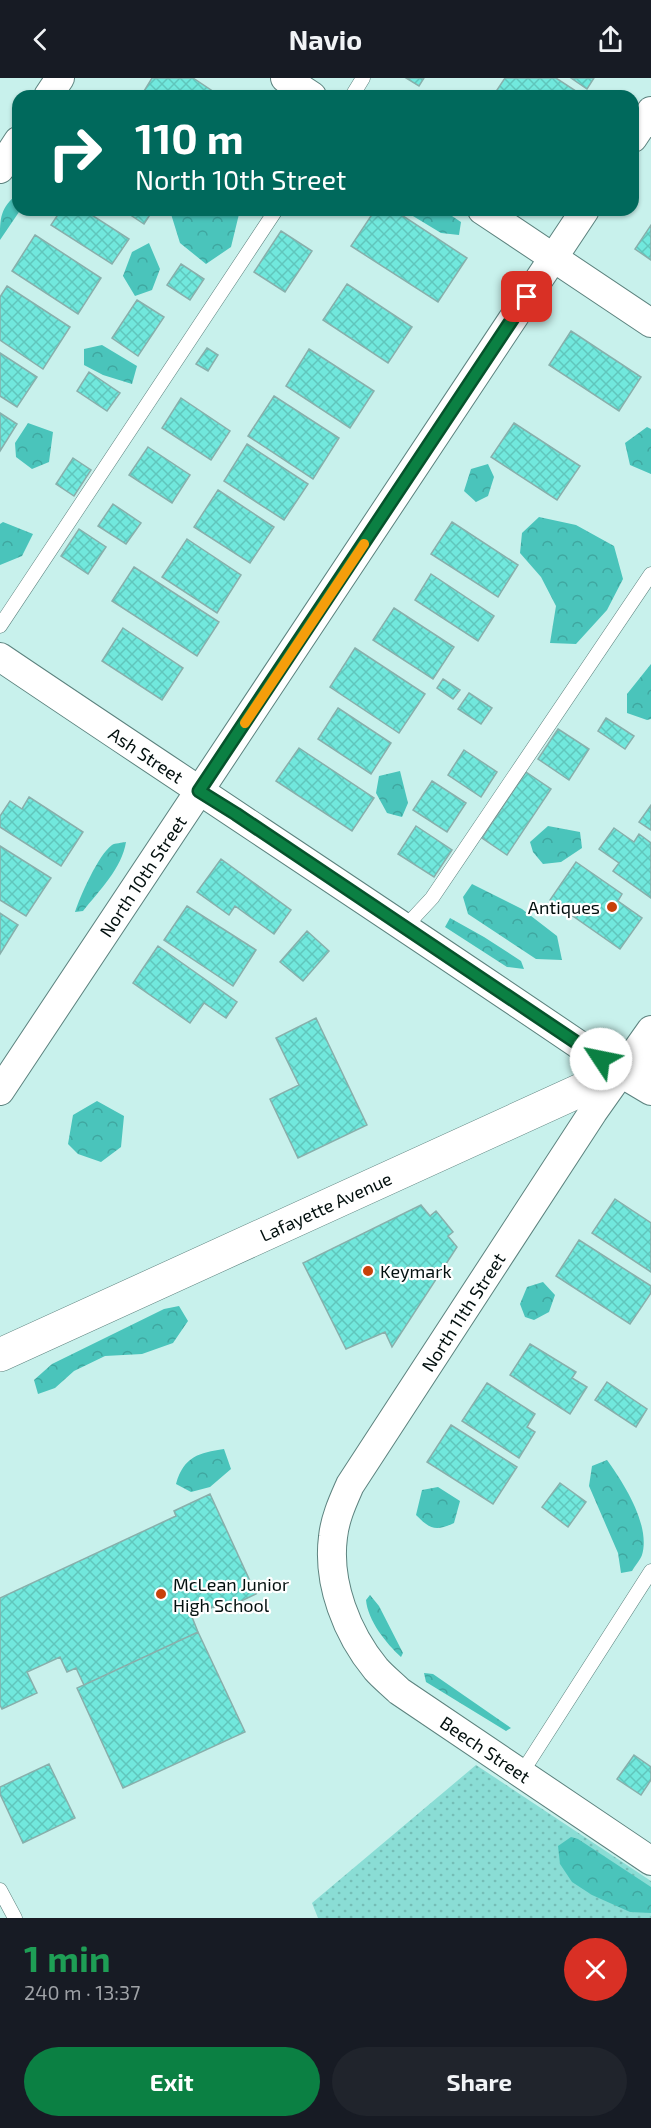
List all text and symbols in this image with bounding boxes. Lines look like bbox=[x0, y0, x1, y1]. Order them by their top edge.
icon: back bbox=[24, 23, 57, 56]
text: Navio bbox=[289, 23, 362, 55]
icon: share bbox=[594, 23, 627, 56]
text: 110 m bbox=[135, 112, 244, 162]
icon: right bbox=[36, 114, 114, 192]
text: North 10th Street bbox=[135, 163, 346, 195]
pin bbox=[501, 271, 552, 322]
icon: arrive bbox=[510, 280, 543, 313]
street label: Ash Street bbox=[105, 722, 188, 788]
street label: North 10th Street bbox=[95, 811, 191, 941]
place label: Antiques bbox=[528, 896, 600, 918]
marker: Antiques bbox=[605, 900, 619, 914]
position arrow bbox=[569, 1027, 633, 1091]
street label: Lafayette Avenue bbox=[256, 1167, 395, 1246]
street label: North 11th Street bbox=[416, 1248, 510, 1376]
place label: Keymark bbox=[380, 1260, 452, 1282]
marker: Keymark bbox=[361, 1264, 375, 1278]
place label: McLean Junior High School bbox=[173, 1573, 289, 1616]
marker: McLean Junior High School bbox=[154, 1587, 168, 1601]
street label: Beech Street bbox=[436, 1711, 535, 1787]
text: 1 min bbox=[24, 1936, 111, 1979]
button: close bbox=[564, 1938, 627, 2001]
text: 240 m · 13:37 bbox=[24, 1980, 140, 2004]
button: Exit bbox=[24, 2047, 320, 2116]
button: Share bbox=[332, 2047, 627, 2116]

